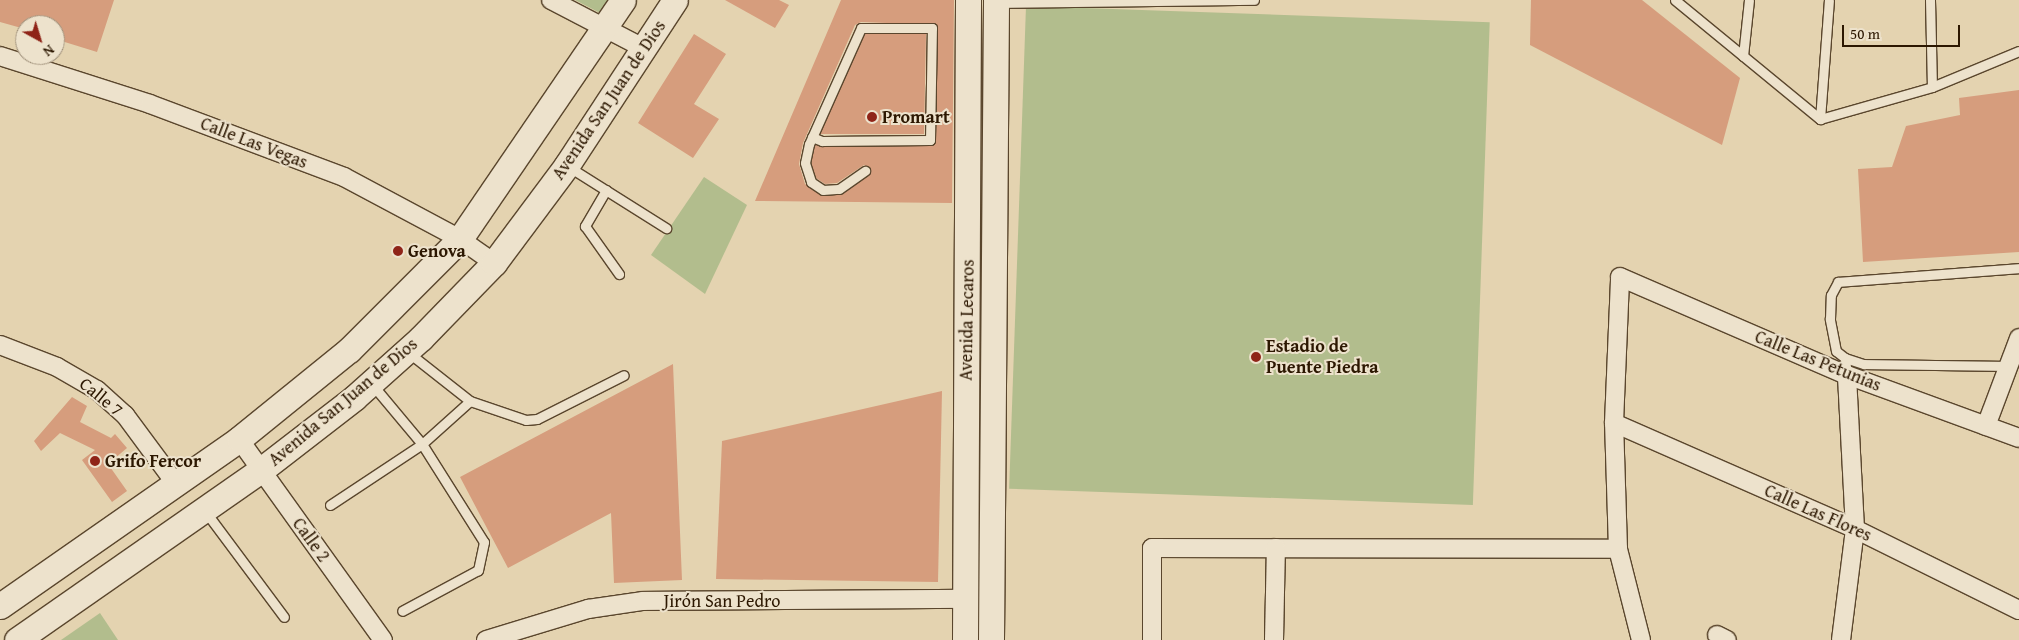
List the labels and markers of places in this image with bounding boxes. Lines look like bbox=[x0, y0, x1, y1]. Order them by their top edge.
place label: Promart bbox=[882, 106, 950, 128]
marker: Promart bbox=[866, 111, 878, 123]
place label: Genova bbox=[408, 240, 466, 262]
marker: Genova bbox=[392, 245, 404, 257]
place label: Estadio de Puente Piedra bbox=[1266, 336, 1378, 378]
marker: Estadio de Puente Piedra bbox=[1250, 351, 1262, 363]
place label: Grifo Fercor bbox=[105, 450, 201, 472]
marker: Grifo Fercor bbox=[89, 455, 101, 467]

